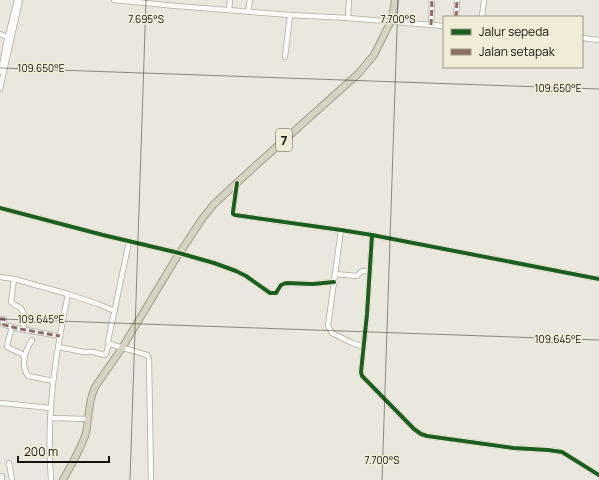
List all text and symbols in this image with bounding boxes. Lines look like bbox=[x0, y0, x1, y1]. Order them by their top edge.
text: 7.695°S bbox=[128, 12, 164, 26]
text: 7.700°S bbox=[381, 12, 415, 26]
legend bbox=[443, 16, 583, 68]
text: Jalur sepeda bbox=[479, 23, 549, 40]
text: Jalan setapak bbox=[479, 43, 556, 60]
text: 109.650°E bbox=[18, 61, 65, 75]
text: 109.650°E bbox=[535, 81, 582, 95]
road number: 7 bbox=[276, 129, 292, 151]
text: 109.645°E bbox=[18, 312, 65, 326]
text: 109.645°E bbox=[535, 332, 582, 346]
scale bar bbox=[18, 438, 109, 464]
text: 200 m bbox=[24, 443, 58, 460]
text: 7.700°S bbox=[365, 453, 399, 467]

